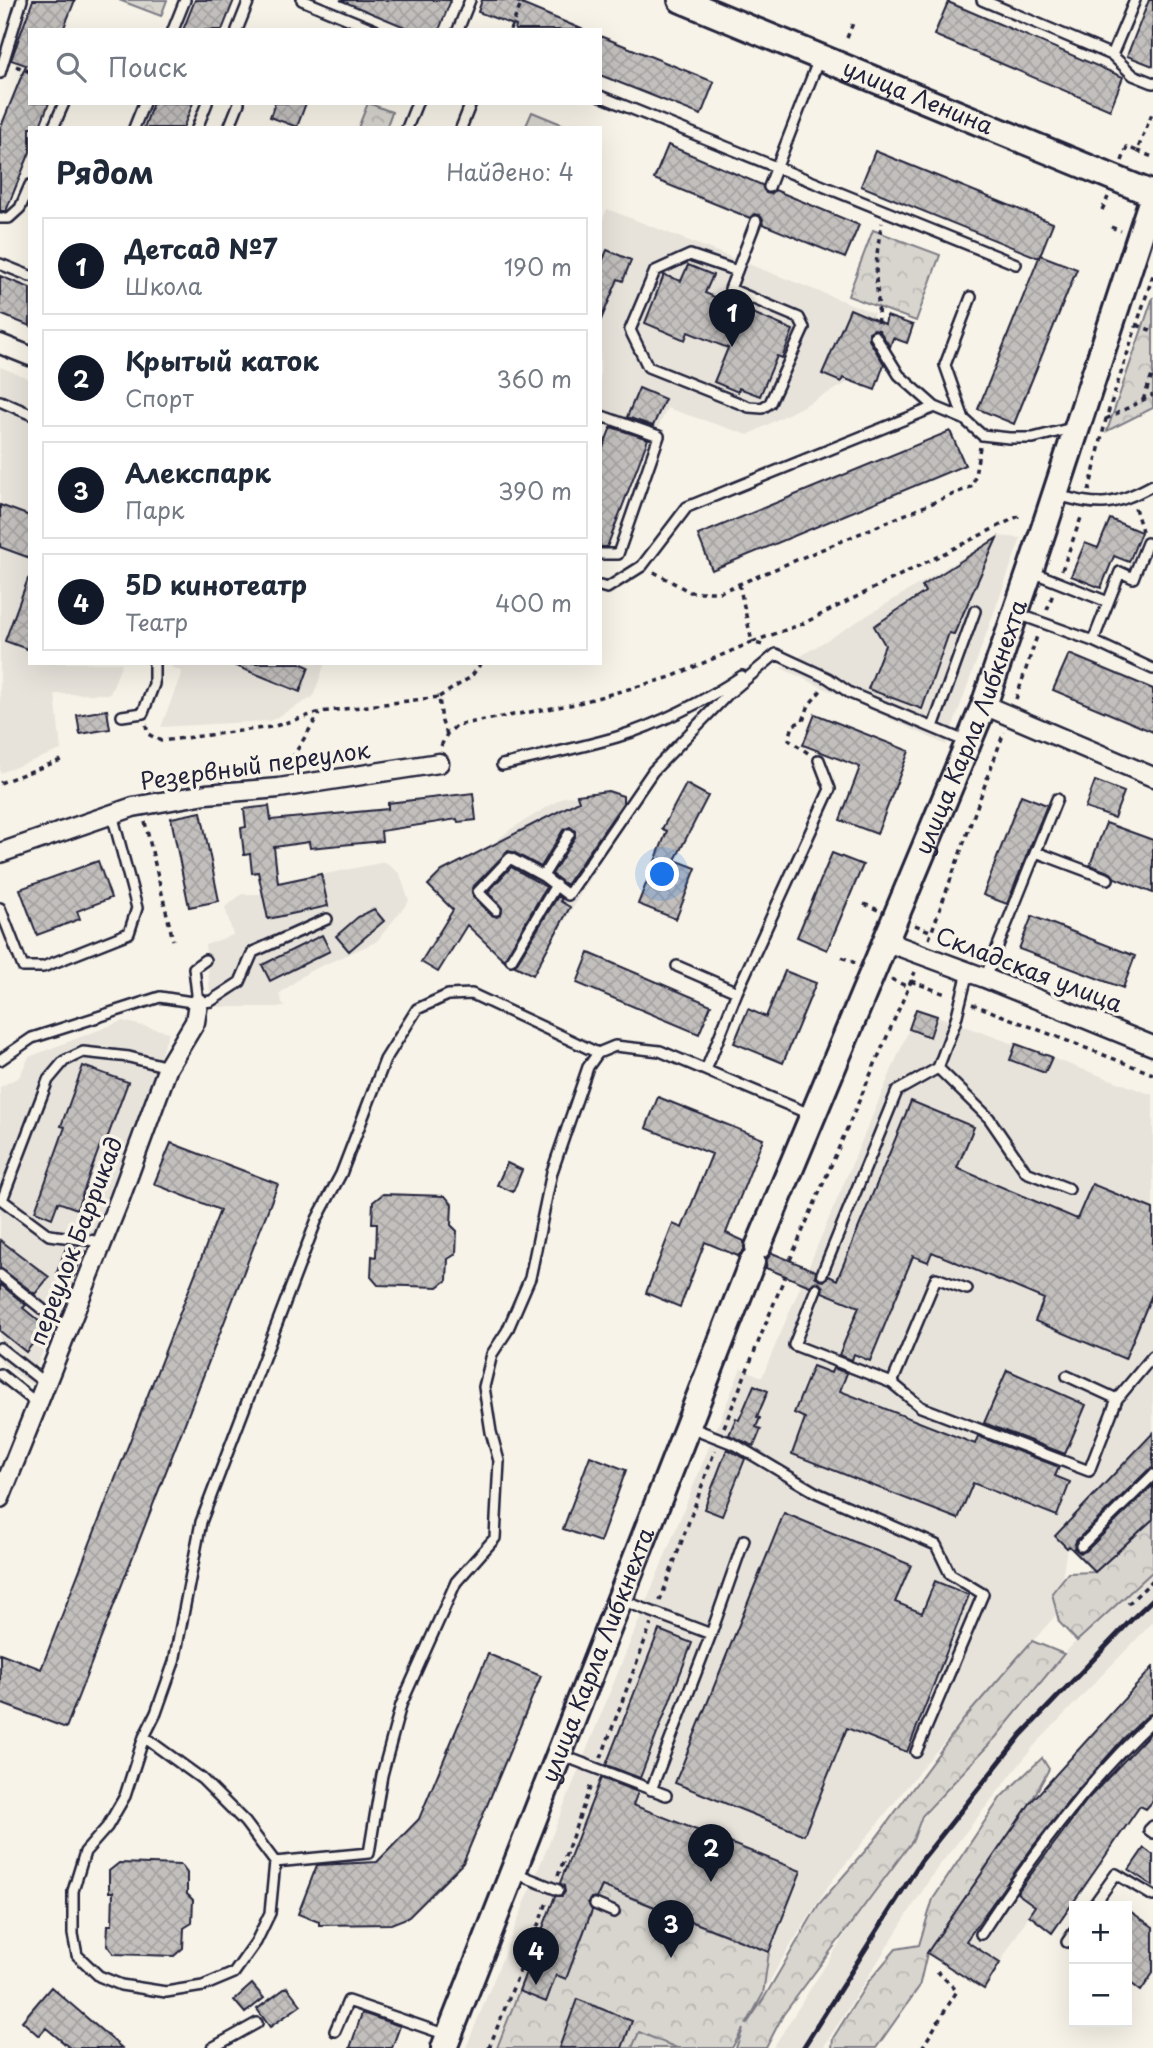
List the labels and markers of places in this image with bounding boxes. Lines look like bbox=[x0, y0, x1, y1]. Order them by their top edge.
pin: 1 bbox=[709, 289, 755, 347]
pin: 2 bbox=[688, 1824, 734, 1882]
pin: 3 bbox=[648, 1900, 694, 1958]
pin: 4 bbox=[513, 1927, 559, 1985]

